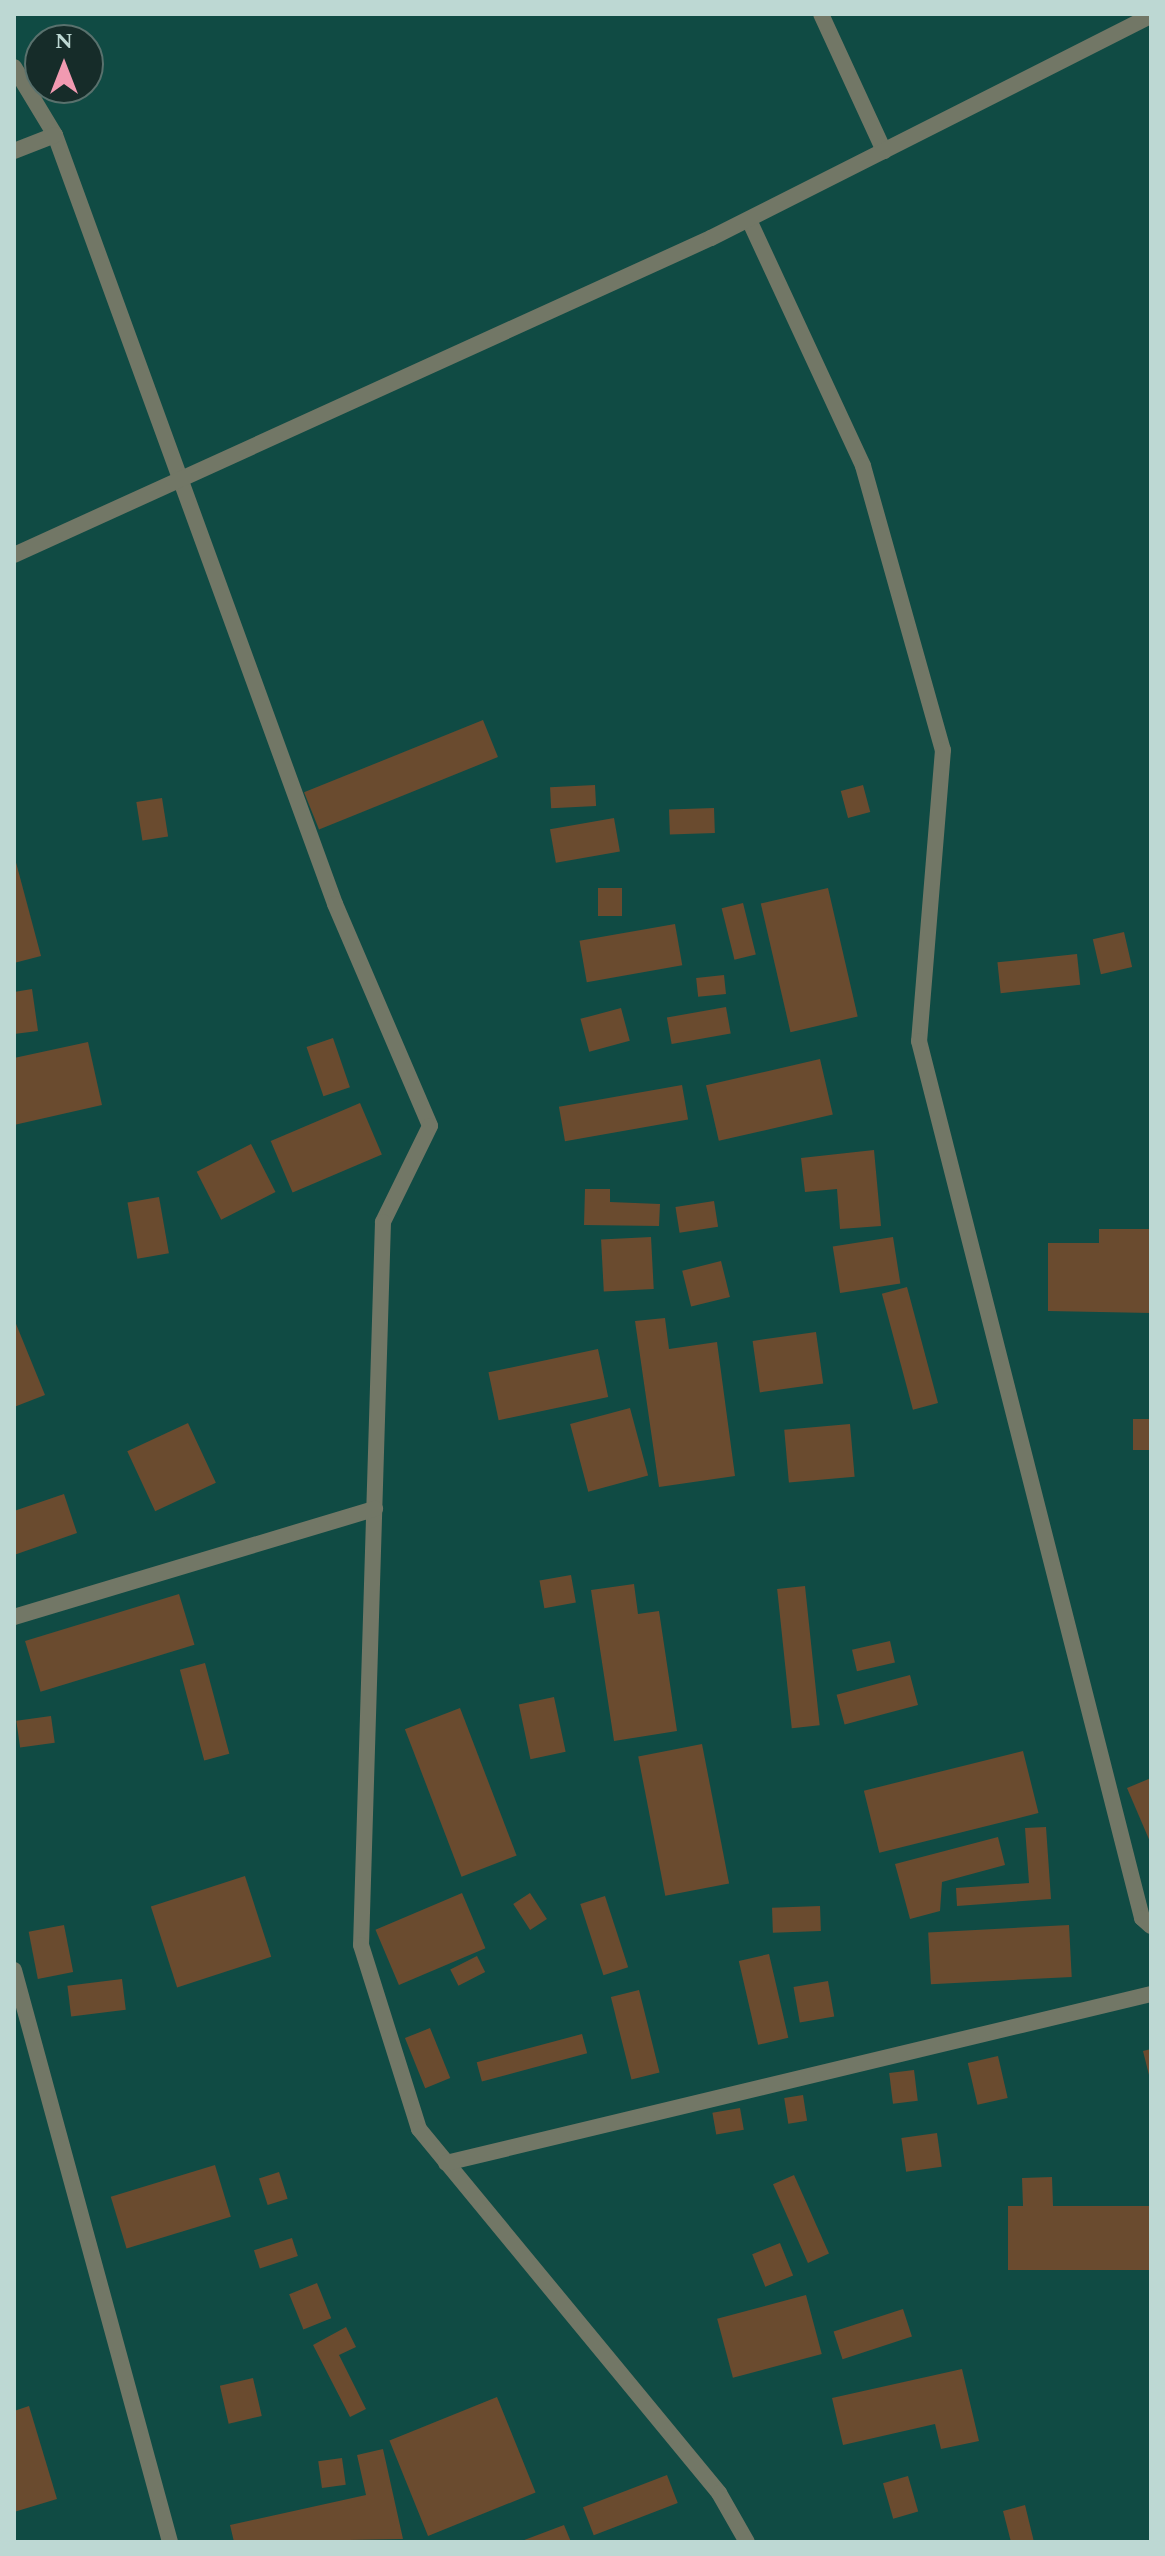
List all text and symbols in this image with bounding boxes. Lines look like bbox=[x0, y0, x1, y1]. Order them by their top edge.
north arrow bbox=[24, 24, 104, 104]
text: N bbox=[55, 25, 73, 58]

